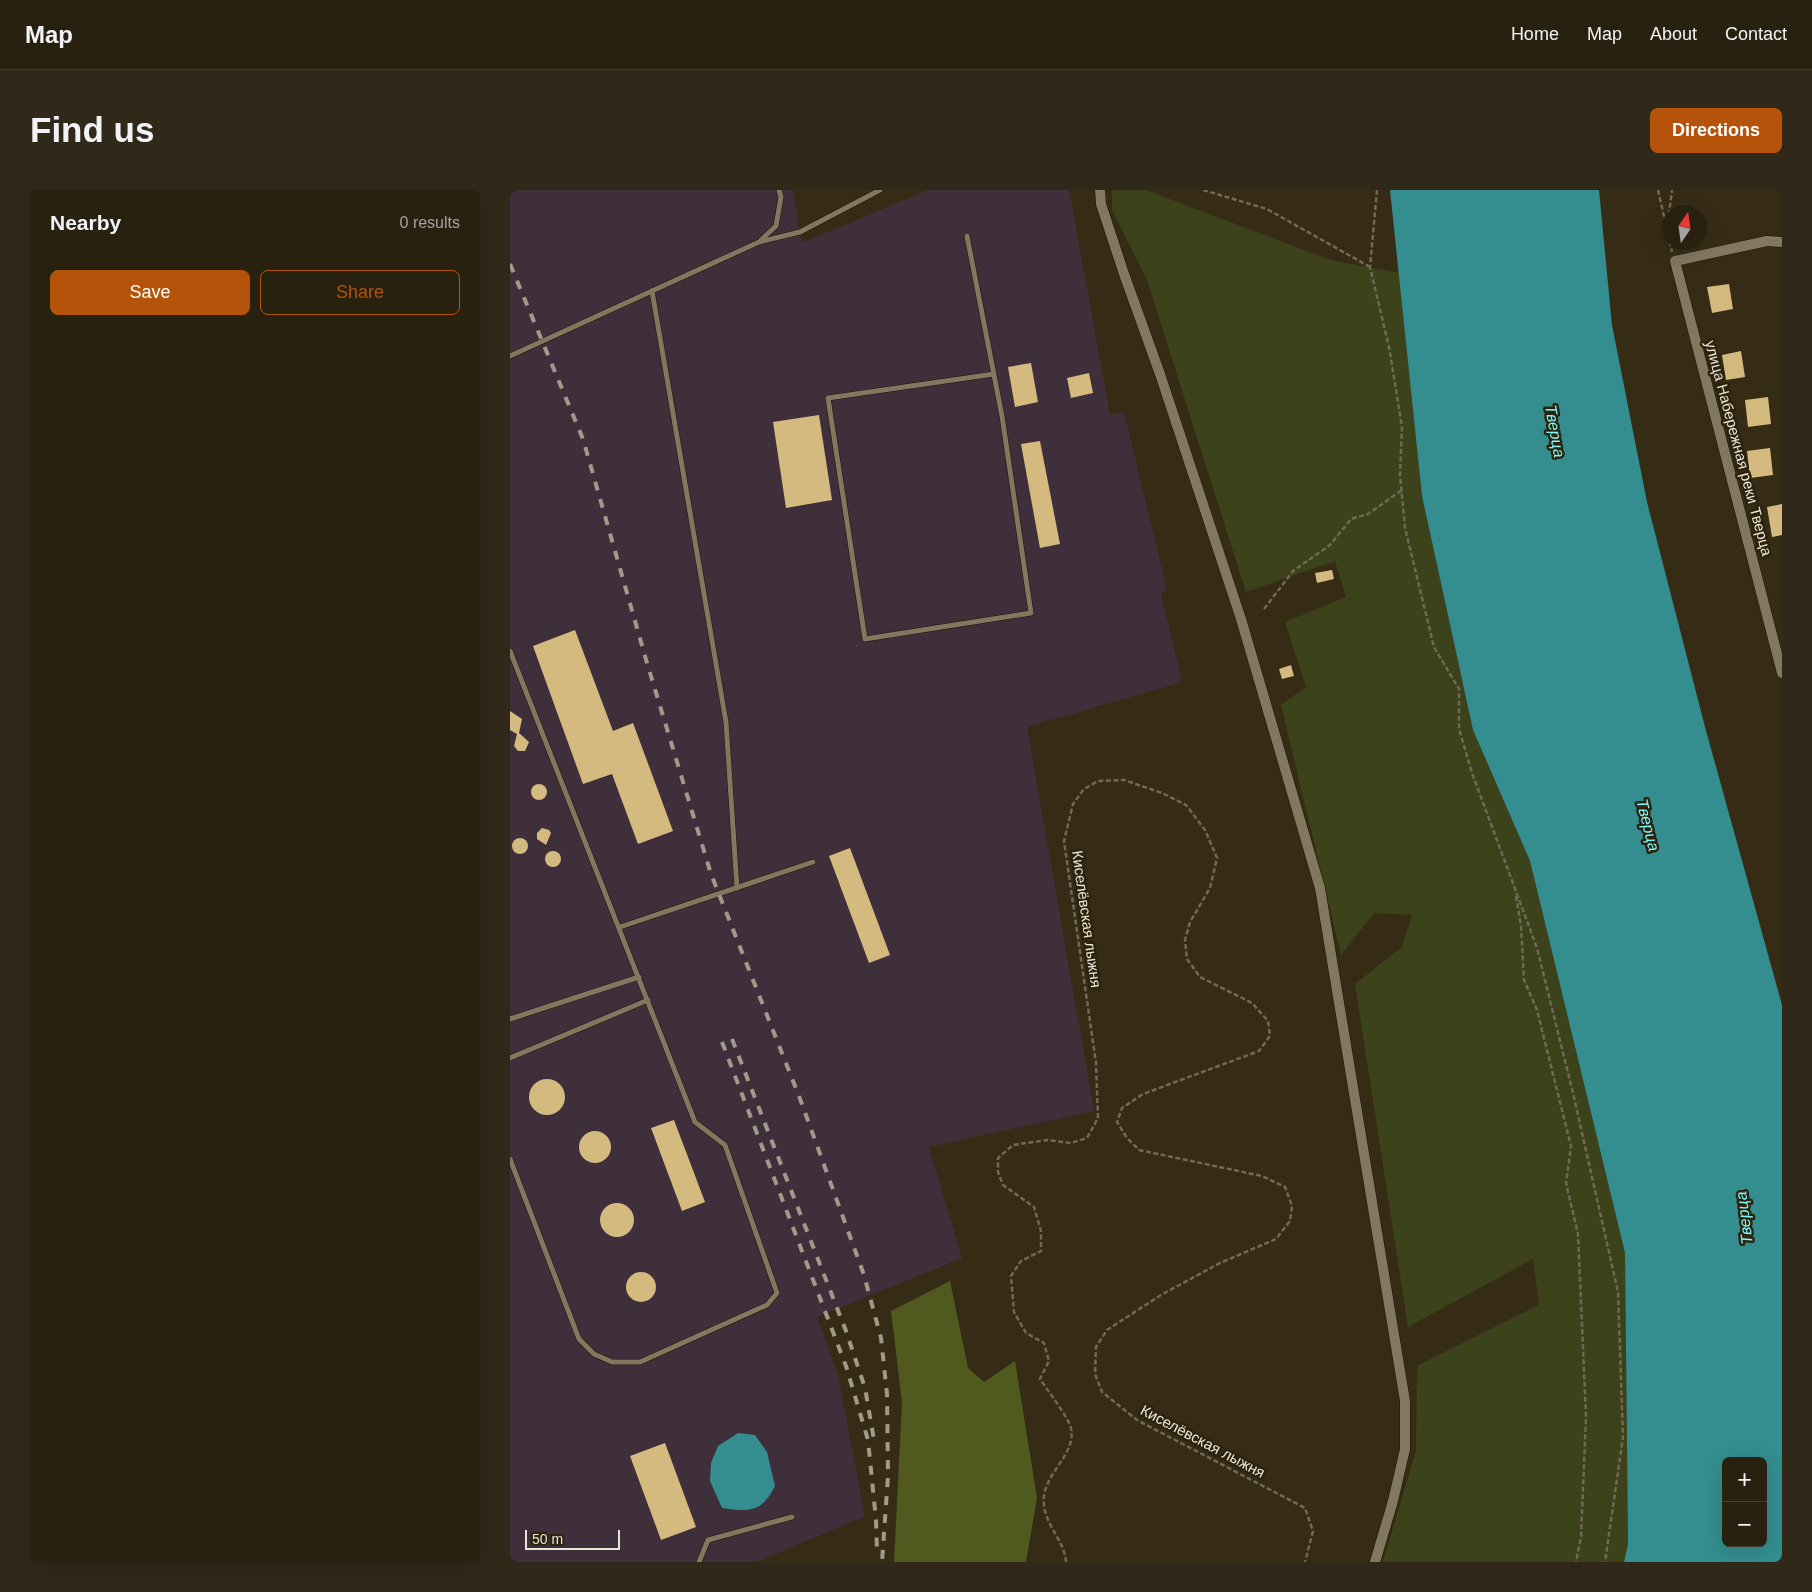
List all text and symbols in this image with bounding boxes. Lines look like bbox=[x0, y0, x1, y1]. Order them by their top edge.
text: Map bbox=[25, 21, 73, 48]
text: Home bbox=[1511, 24, 1559, 44]
text: Map bbox=[1587, 24, 1622, 44]
text: About bbox=[1650, 24, 1697, 44]
text: Contact bbox=[1725, 24, 1787, 44]
button: Directions bbox=[1650, 108, 1782, 153]
text: Find us bbox=[30, 110, 154, 149]
north arrow bbox=[1662, 205, 1707, 250]
text: Nearby bbox=[50, 211, 121, 234]
text: 0 results bbox=[400, 214, 460, 231]
button: Save bbox=[50, 270, 250, 315]
button: Share bbox=[260, 270, 460, 315]
street label: улица Набережная реки Тверца bbox=[1702, 338, 1776, 558]
water label: Тверца bbox=[1542, 403, 1568, 459]
water label: Тверца bbox=[1633, 797, 1663, 853]
street label: Киселёвская лыжня bbox=[1069, 849, 1105, 989]
water label: Тверца bbox=[1732, 1190, 1756, 1245]
street label: Киселёвская лыжня bbox=[1138, 1401, 1268, 1481]
map controls bbox=[1722, 1457, 1767, 1547]
button: + bbox=[1722, 1457, 1767, 1502]
button: − bbox=[1722, 1502, 1767, 1547]
scale bar bbox=[525, 1527, 620, 1550]
text: 50 m bbox=[532, 1531, 563, 1547]

